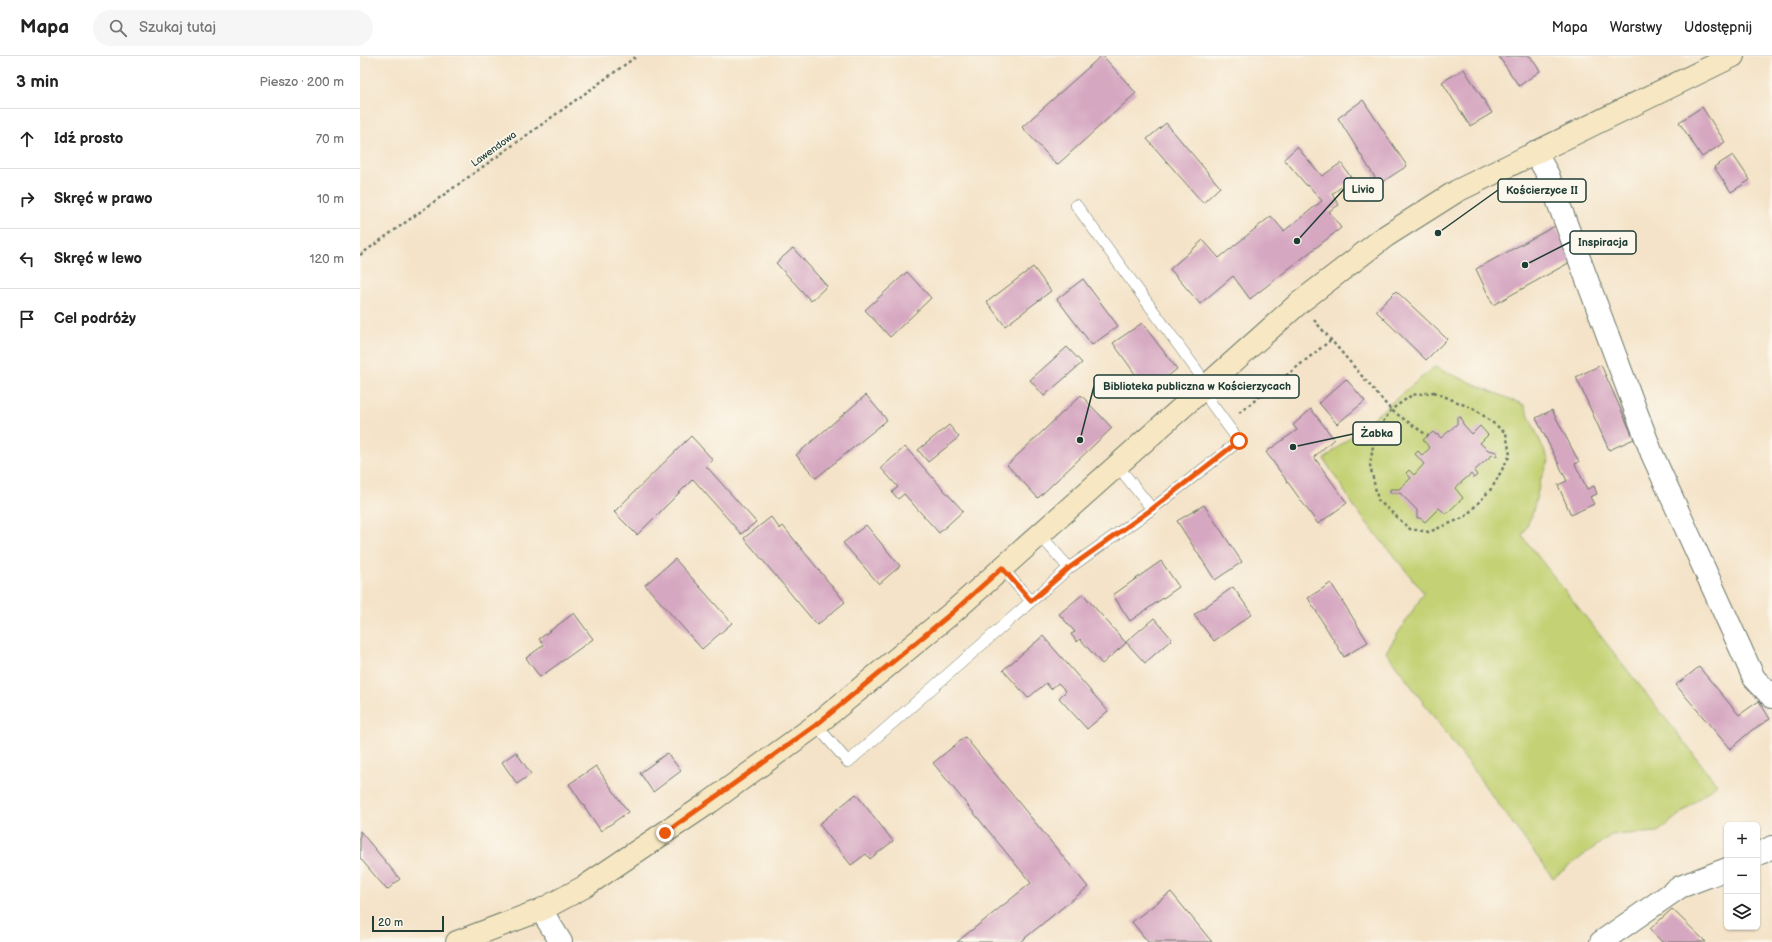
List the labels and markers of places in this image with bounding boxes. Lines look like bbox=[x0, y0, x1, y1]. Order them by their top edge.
callout: Livio bbox=[1344, 178, 1383, 201]
callout: Kościerzyce II bbox=[1498, 179, 1586, 202]
callout: Inspiracja bbox=[1570, 231, 1636, 254]
callout: Biblioteka publiczna w Kościerzycach bbox=[1094, 375, 1299, 398]
callout: Żabka bbox=[1353, 422, 1401, 445]

